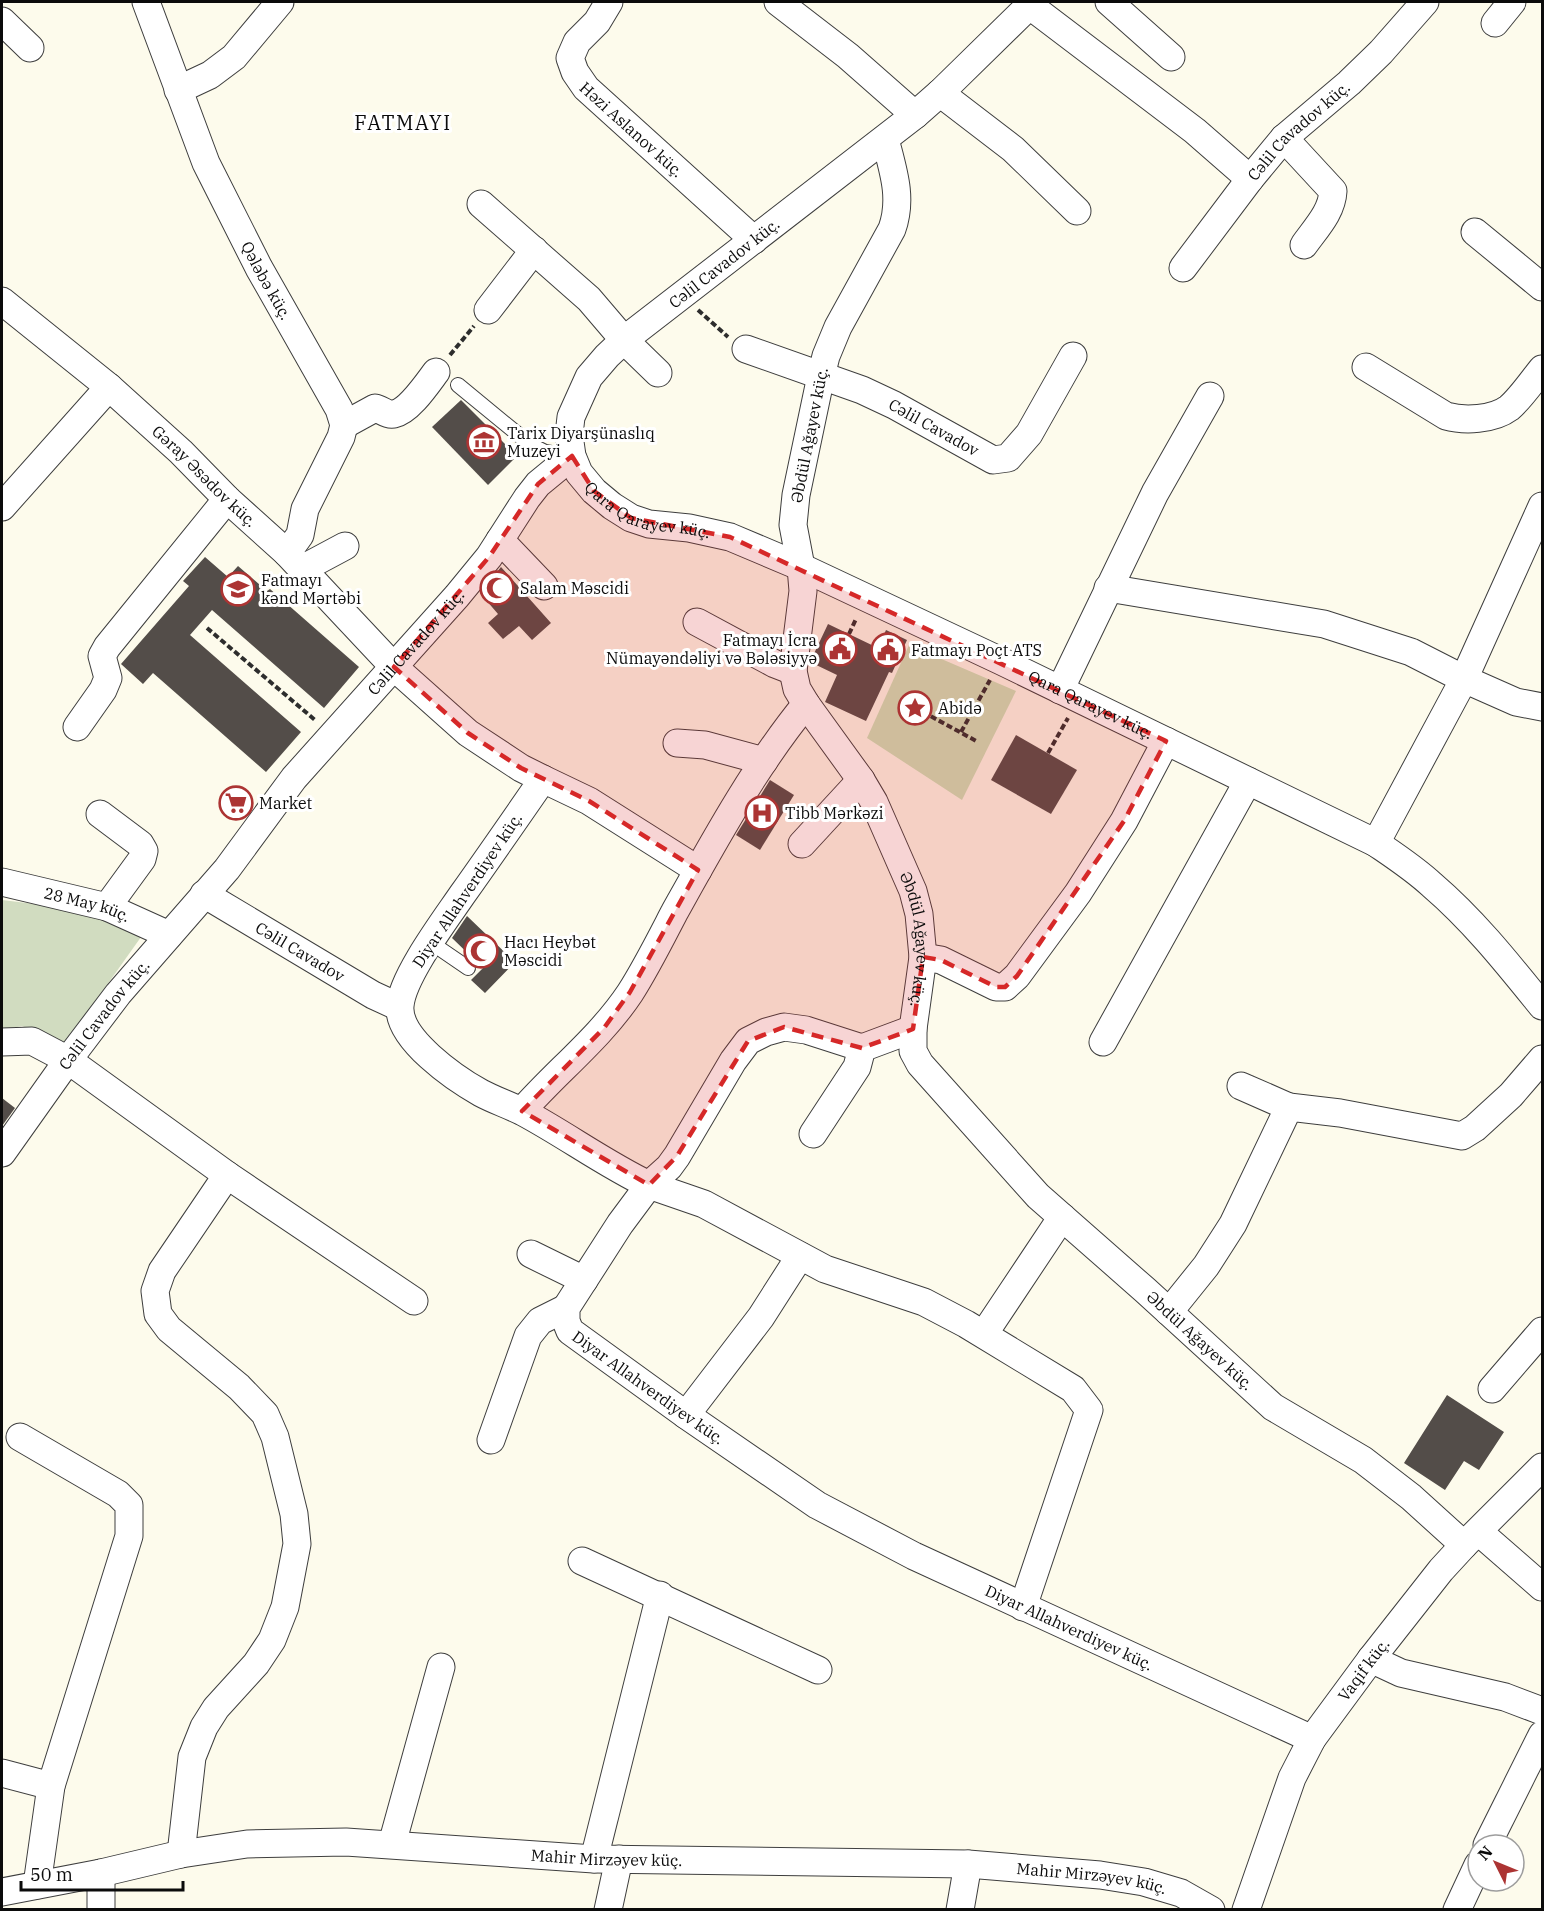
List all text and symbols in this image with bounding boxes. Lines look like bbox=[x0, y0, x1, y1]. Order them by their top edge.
street label: Həzi Aslanov küç. bbox=[576, 77, 688, 181]
street label: Cəlil Cavadov küç. bbox=[1243, 77, 1354, 185]
district label: FATMAYI bbox=[354, 109, 452, 136]
street label: Cəlil Cavadov küç. bbox=[665, 214, 783, 312]
street label: Qələbə küç. bbox=[237, 238, 296, 323]
street label: Əbdül Ağayev küç. bbox=[786, 365, 832, 505]
street label: Cəlil Cavadov bbox=[885, 394, 983, 460]
street label: Gəray Əsədov küç. bbox=[148, 421, 261, 531]
place label: Tarix Diyarşünaslıq Muzeyi bbox=[507, 423, 655, 461]
museum icon: Tarix Diyarşünaslıq Muzeyi bbox=[466, 424, 502, 460]
street label: Qara Qarayev küç. bbox=[580, 477, 712, 542]
place label: Fatmayı kənd Mərtəbi bbox=[261, 570, 361, 608]
mosque icon: Salam Məscidi bbox=[479, 570, 515, 606]
school or university icon: Fatmayı kənd Mərtəbi bbox=[220, 571, 256, 607]
place label: Salam Məscidi bbox=[520, 578, 629, 598]
street label: Cəlil Cavadov küç. bbox=[363, 585, 468, 699]
place label: Fatmayı İcra Nümayəndəliyi və Bələsiyyə bbox=[606, 630, 817, 668]
public building icon: Fatmayı İcra Nümayəndəliyi və Bələsiyyə bbox=[822, 631, 858, 667]
public building icon: Fatmayı Poçt ATS bbox=[870, 632, 906, 668]
place label: Fatmayı Poçt ATS bbox=[911, 640, 1042, 660]
street label: Qara Qarayev küç. bbox=[1025, 666, 1156, 743]
place icon: Abidə bbox=[897, 690, 933, 726]
place label: Abidə bbox=[938, 698, 982, 718]
supermarket icon: Market bbox=[218, 785, 254, 821]
place label: Market bbox=[259, 793, 312, 813]
hospital icon: Tibb Mərkəzi bbox=[744, 795, 780, 831]
place label: Tibb Mərkəzi bbox=[785, 803, 884, 823]
street label: Diyar Allahverdiyev küç. bbox=[408, 809, 526, 971]
street label: Əbdül Ağayev küç. bbox=[896, 868, 933, 1008]
street label: 28 May küç. bbox=[42, 882, 134, 926]
street label: Cəlil Cavadov bbox=[252, 917, 349, 986]
place label: Hacı Heybət Məscidi bbox=[504, 932, 596, 970]
mosque icon: Hacı Heybət Məscidi bbox=[463, 933, 499, 969]
street label: Cəlil Cavadov küç. bbox=[54, 955, 154, 1074]
street label: Əbdül Ağayev küç. bbox=[1142, 1286, 1258, 1394]
street label: Diyar Allahverdiyev küç. bbox=[568, 1326, 728, 1449]
street label: Diyar Allahverdiyev küç. bbox=[982, 1580, 1156, 1675]
street label: Vaqif küç. bbox=[1333, 1634, 1394, 1705]
north arrow bbox=[1466, 1833, 1526, 1893]
text: N bbox=[1473, 1841, 1497, 1864]
street label: Mahir Mirzəyev küç. bbox=[530, 1845, 683, 1870]
scale bar bbox=[21, 1854, 183, 1892]
street label: Mahir Mirzəyev küç. bbox=[1016, 1858, 1169, 1898]
text: 50 m bbox=[30, 1863, 73, 1886]

